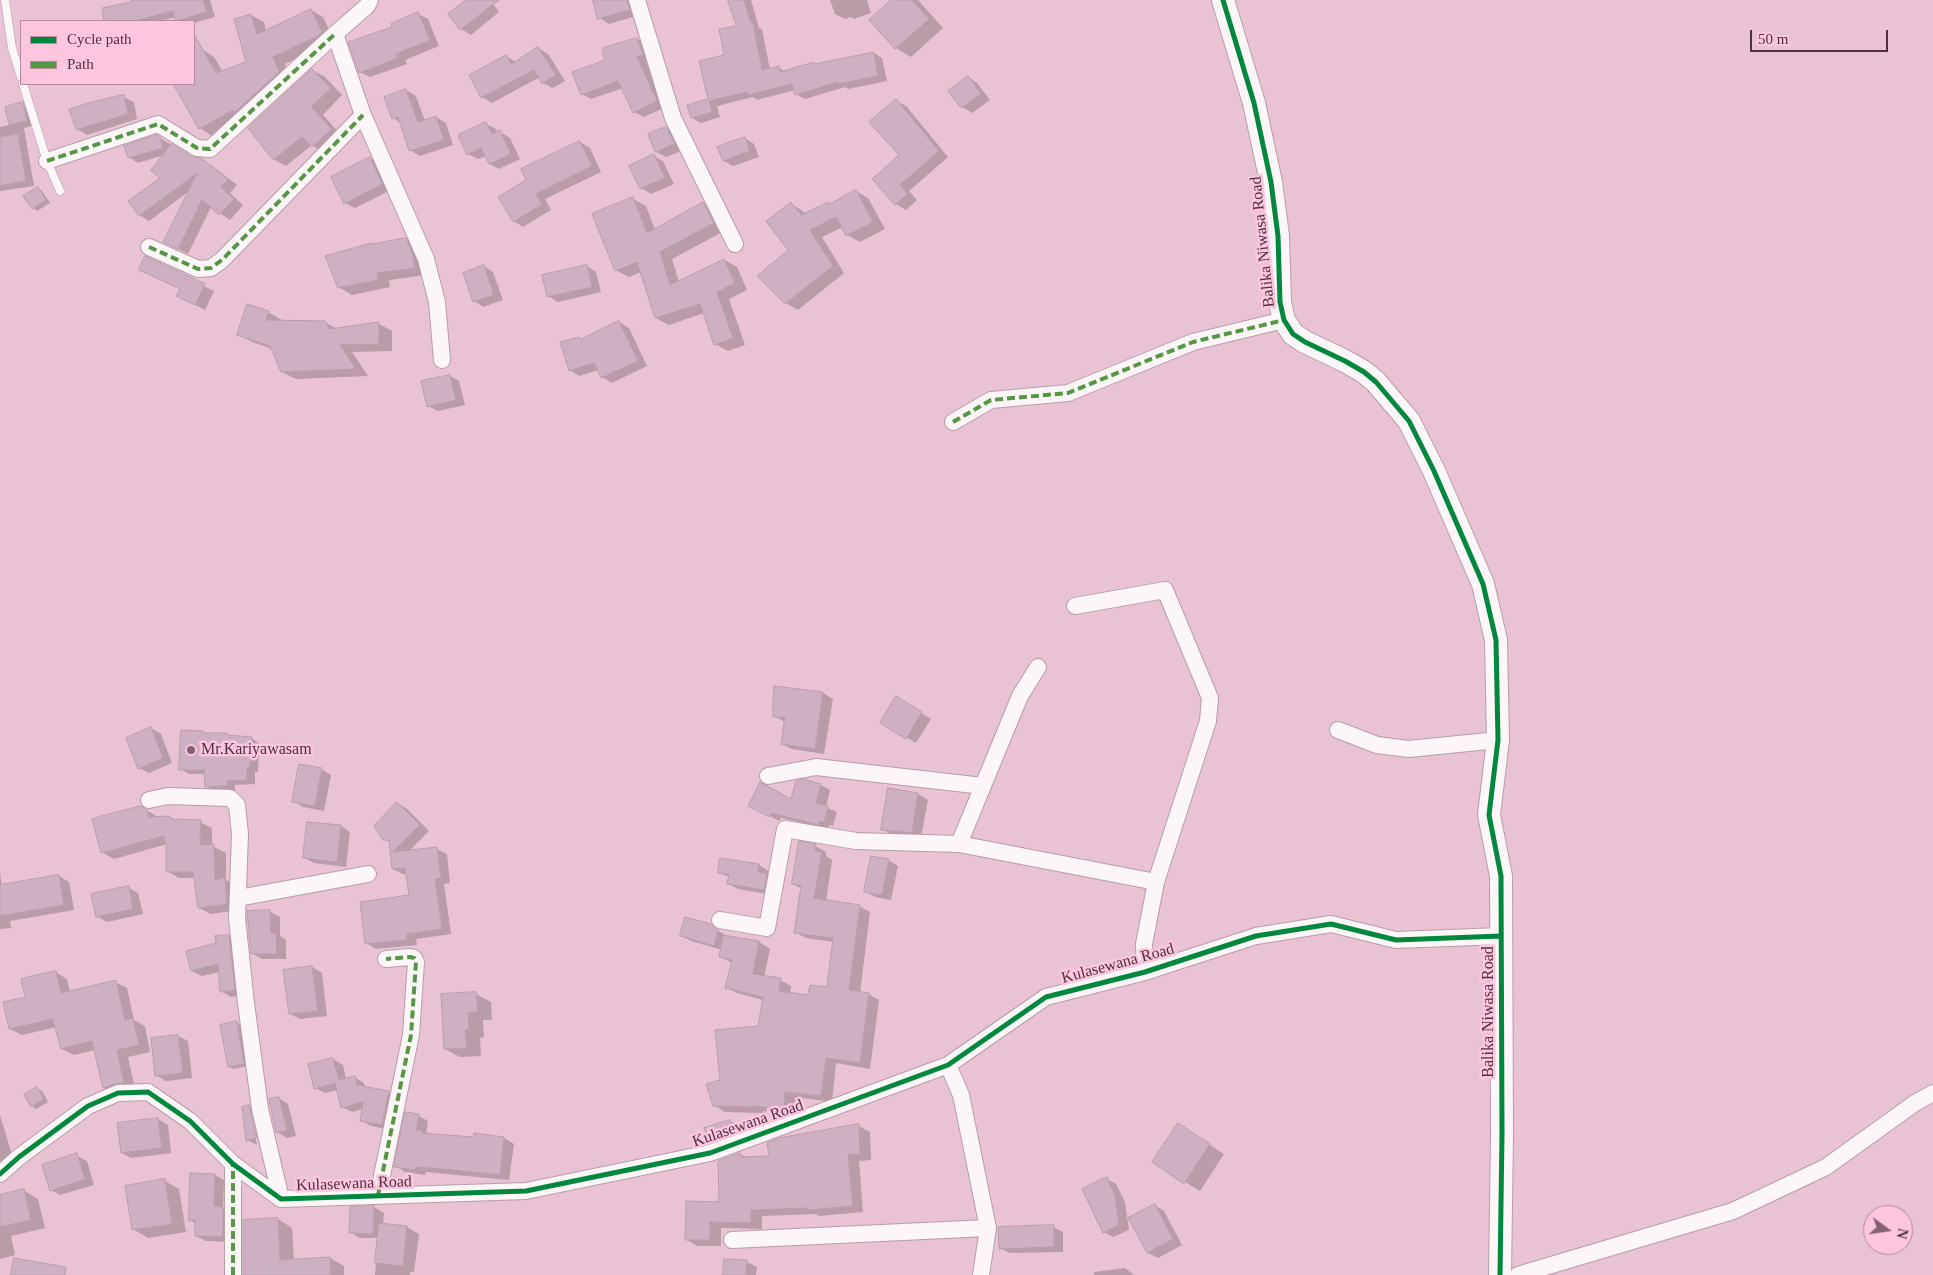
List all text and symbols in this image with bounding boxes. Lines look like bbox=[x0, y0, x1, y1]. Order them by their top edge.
legend bbox=[20, 20, 195, 85]
scale bar bbox=[1753, 20, 1890, 52]
text: Cycle path bbox=[67, 31, 132, 47]
text: 50 m bbox=[1758, 31, 1788, 47]
text: Path bbox=[67, 56, 94, 72]
street label: Balika Niwasa Road bbox=[1247, 176, 1279, 308]
place label: Mr.Kariyawasam bbox=[201, 740, 312, 760]
marker: Mr.Kariyawasam bbox=[185, 744, 197, 756]
street label: Kulasewana Road bbox=[1060, 940, 1176, 988]
street label: Balika Niwasa Road bbox=[1479, 946, 1499, 1078]
street label: Kulasewana Road bbox=[690, 1096, 806, 1152]
street label: Kulasewana Road bbox=[296, 1172, 412, 1196]
north arrow bbox=[1863, 1205, 1913, 1255]
text: N bbox=[1894, 1227, 1911, 1240]

